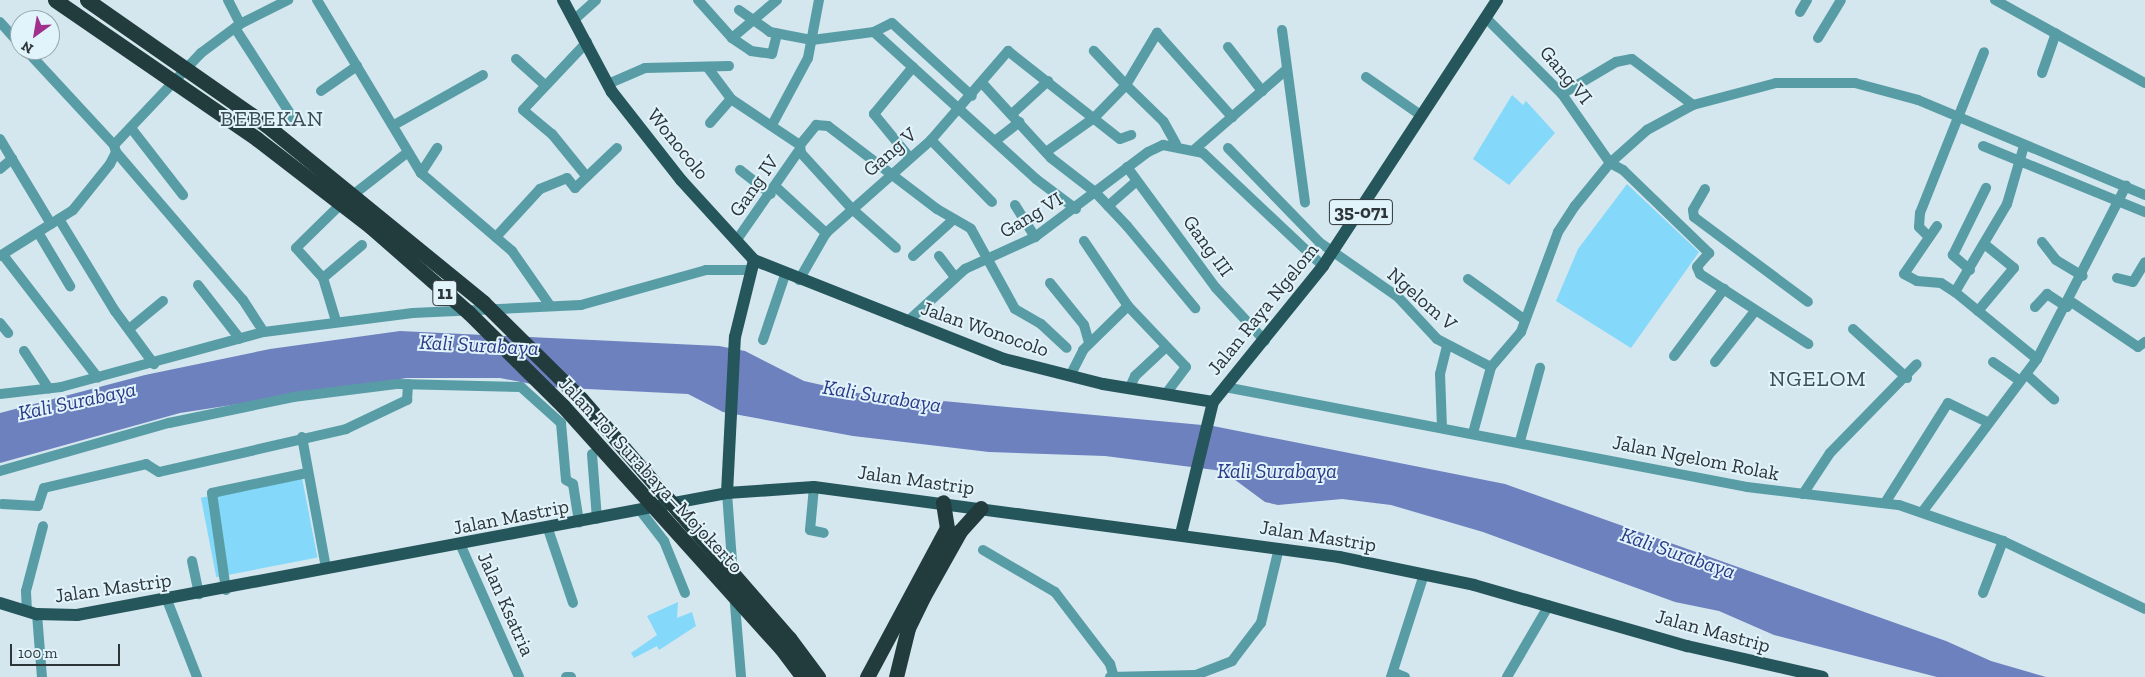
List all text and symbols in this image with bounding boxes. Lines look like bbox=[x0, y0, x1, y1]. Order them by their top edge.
north arrow bbox=[10, 10, 60, 60]
text: N bbox=[18, 37, 36, 57]
street label: Gang VI bbox=[1534, 41, 1598, 109]
street label: Wonocolo bbox=[642, 103, 714, 185]
district label: BEBEKAN bbox=[219, 106, 325, 132]
street label: Gang V bbox=[858, 122, 922, 182]
street label: Gang IV bbox=[724, 151, 784, 221]
street label: Gang VI bbox=[995, 187, 1067, 243]
road number: 35-071 bbox=[1328, 196, 1394, 228]
street label: Gang III bbox=[1178, 211, 1238, 281]
street label: Jalan Raya Ngelom bbox=[1202, 238, 1324, 380]
street label: Ngelom V bbox=[1382, 262, 1462, 336]
road number: 11 bbox=[431, 276, 459, 310]
street label: Jalan Wonocolo bbox=[918, 296, 1052, 362]
water label: Kali Surabaya bbox=[419, 329, 539, 361]
district label: NGELOM bbox=[1769, 366, 1867, 392]
street label: Jalan Tol Surabaya–Mojokerto bbox=[554, 372, 748, 578]
water label: Kali Surabaya bbox=[821, 374, 943, 418]
water label: Kali Surabaya bbox=[16, 376, 138, 426]
street label: Jalan Ngelom Rolak bbox=[1611, 430, 1781, 486]
water label: Kali Surabaya bbox=[1217, 458, 1337, 484]
street label: Jalan Mastrip bbox=[856, 460, 976, 500]
street label: Jalan Mastrip bbox=[451, 494, 571, 540]
street label: Jalan Mastrip bbox=[1258, 515, 1378, 557]
water label: Kali Surabaya bbox=[1617, 522, 1739, 584]
street label: Jalan Ksatria bbox=[472, 548, 540, 660]
street label: Jalan Mastrip bbox=[53, 568, 173, 608]
street label: Jalan Mastrip bbox=[1653, 604, 1773, 658]
scale bar bbox=[12, 634, 122, 666]
text: 100 m bbox=[18, 644, 57, 662]

